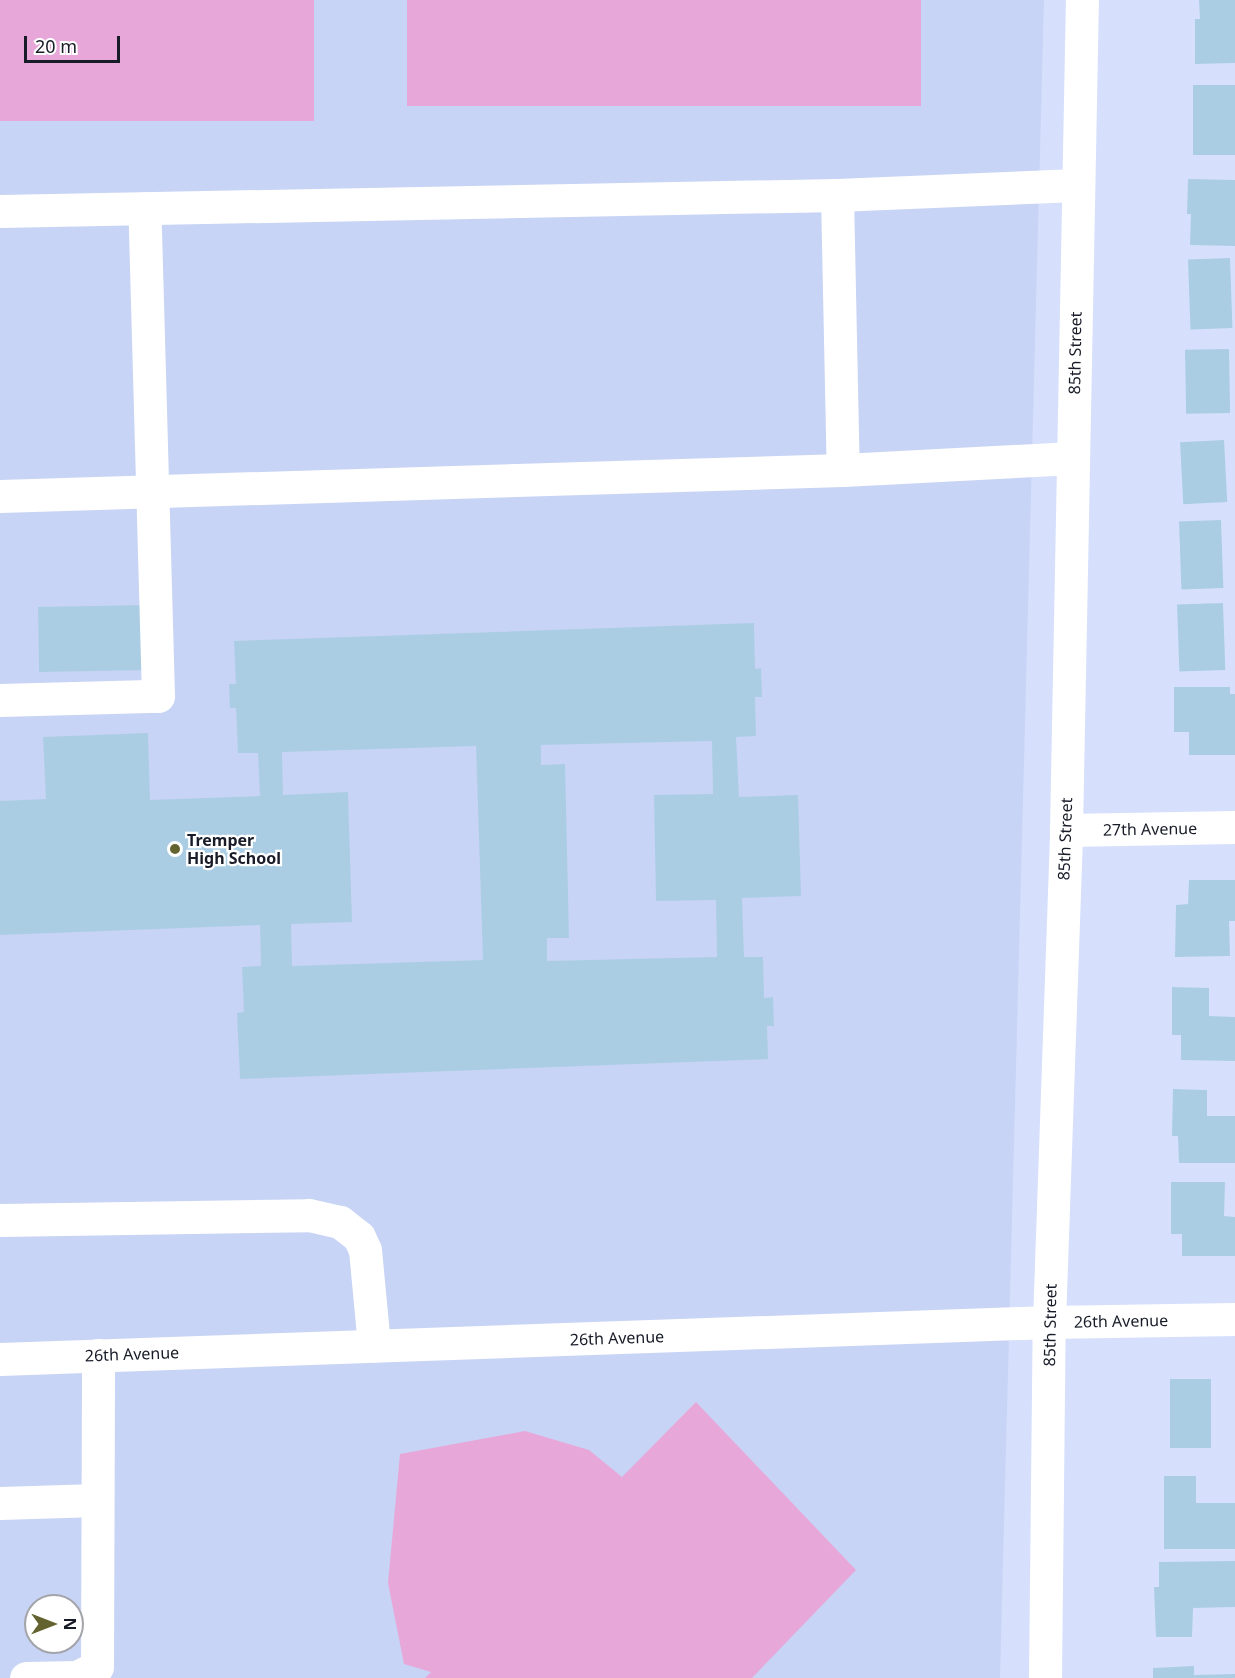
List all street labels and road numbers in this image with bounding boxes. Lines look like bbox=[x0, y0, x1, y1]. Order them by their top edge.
street label: 85th Street bbox=[1065, 311, 1085, 395]
street label: 85th Street bbox=[1054, 797, 1076, 881]
street label: 27th Avenue bbox=[1103, 819, 1197, 839]
street label: 85th Street bbox=[1040, 1283, 1060, 1367]
street label: 26th Avenue bbox=[1074, 1311, 1168, 1331]
street label: 26th Avenue bbox=[570, 1327, 664, 1349]
street label: 26th Avenue bbox=[85, 1343, 179, 1365]

